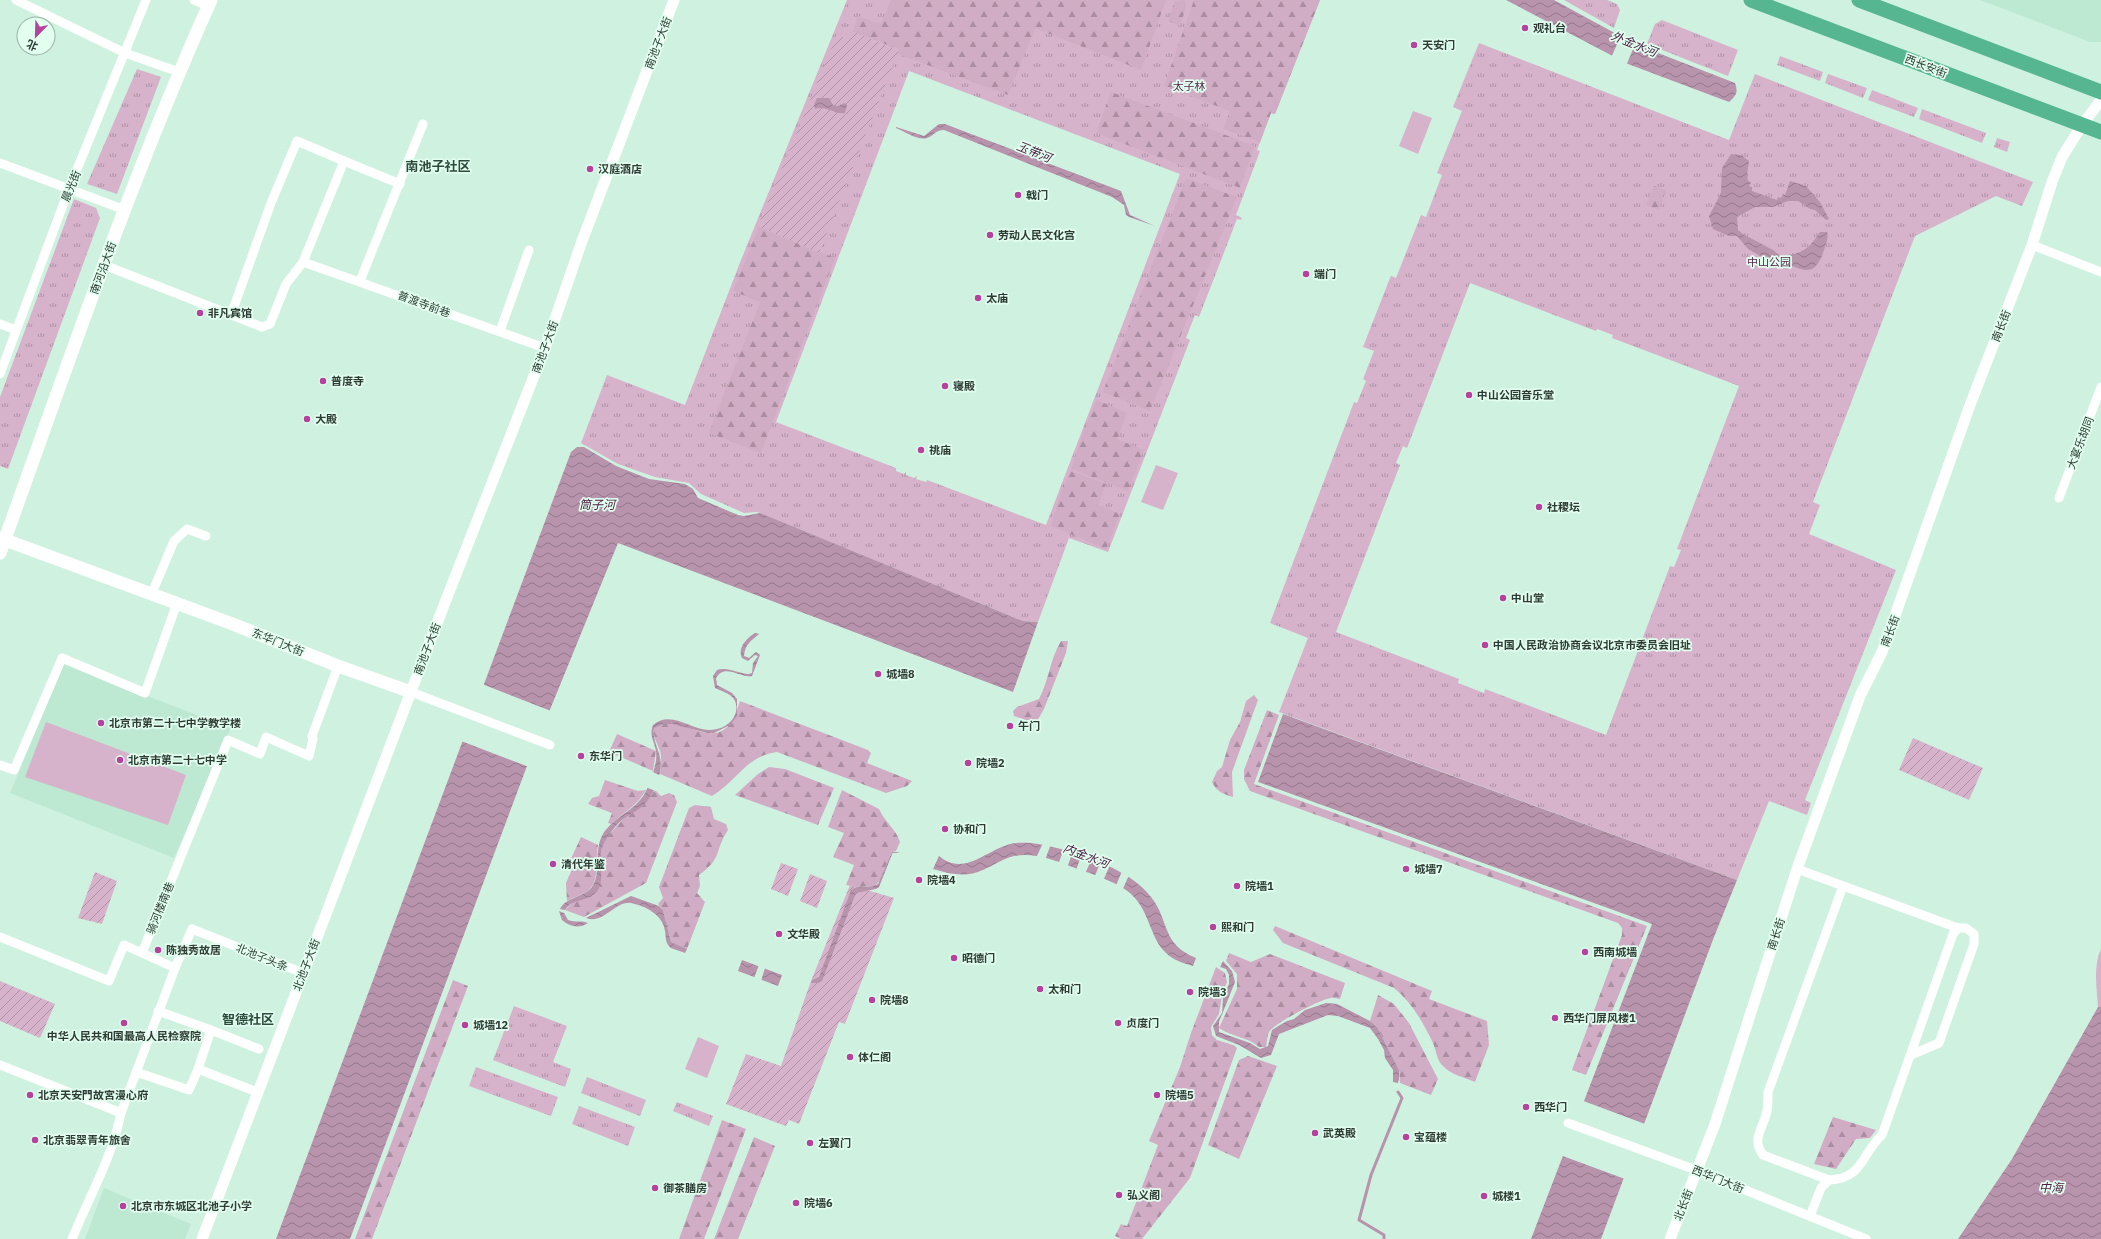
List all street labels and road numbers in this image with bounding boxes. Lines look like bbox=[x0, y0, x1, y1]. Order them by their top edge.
street label: 南池子大街 bbox=[642, 15, 674, 71]
street label: 西长安街 bbox=[1903, 52, 1949, 80]
street label: 晨光街 bbox=[58, 168, 84, 204]
street label: 南河沿大街 bbox=[87, 240, 119, 296]
street label: 普渡寺前巷 bbox=[396, 288, 452, 320]
street label: 南长街 bbox=[1989, 308, 2013, 344]
street label: 南池子大街 bbox=[529, 319, 561, 375]
street label: 大宴乐胡同 bbox=[2064, 415, 2096, 471]
street label: 南长街 bbox=[1878, 613, 1902, 649]
street label: 南池子大街 bbox=[411, 621, 443, 677]
street label: 东华门大街 bbox=[250, 625, 306, 659]
street label: 骑河楼南巷 bbox=[143, 880, 177, 936]
street label: 南长街 bbox=[1764, 916, 1788, 952]
street label: 北池子大街 bbox=[290, 937, 322, 993]
street label: 北池子头条 bbox=[234, 940, 290, 974]
street label: 西华门大街 bbox=[1690, 1162, 1746, 1196]
street label: 北长街 bbox=[1671, 1187, 1695, 1223]

